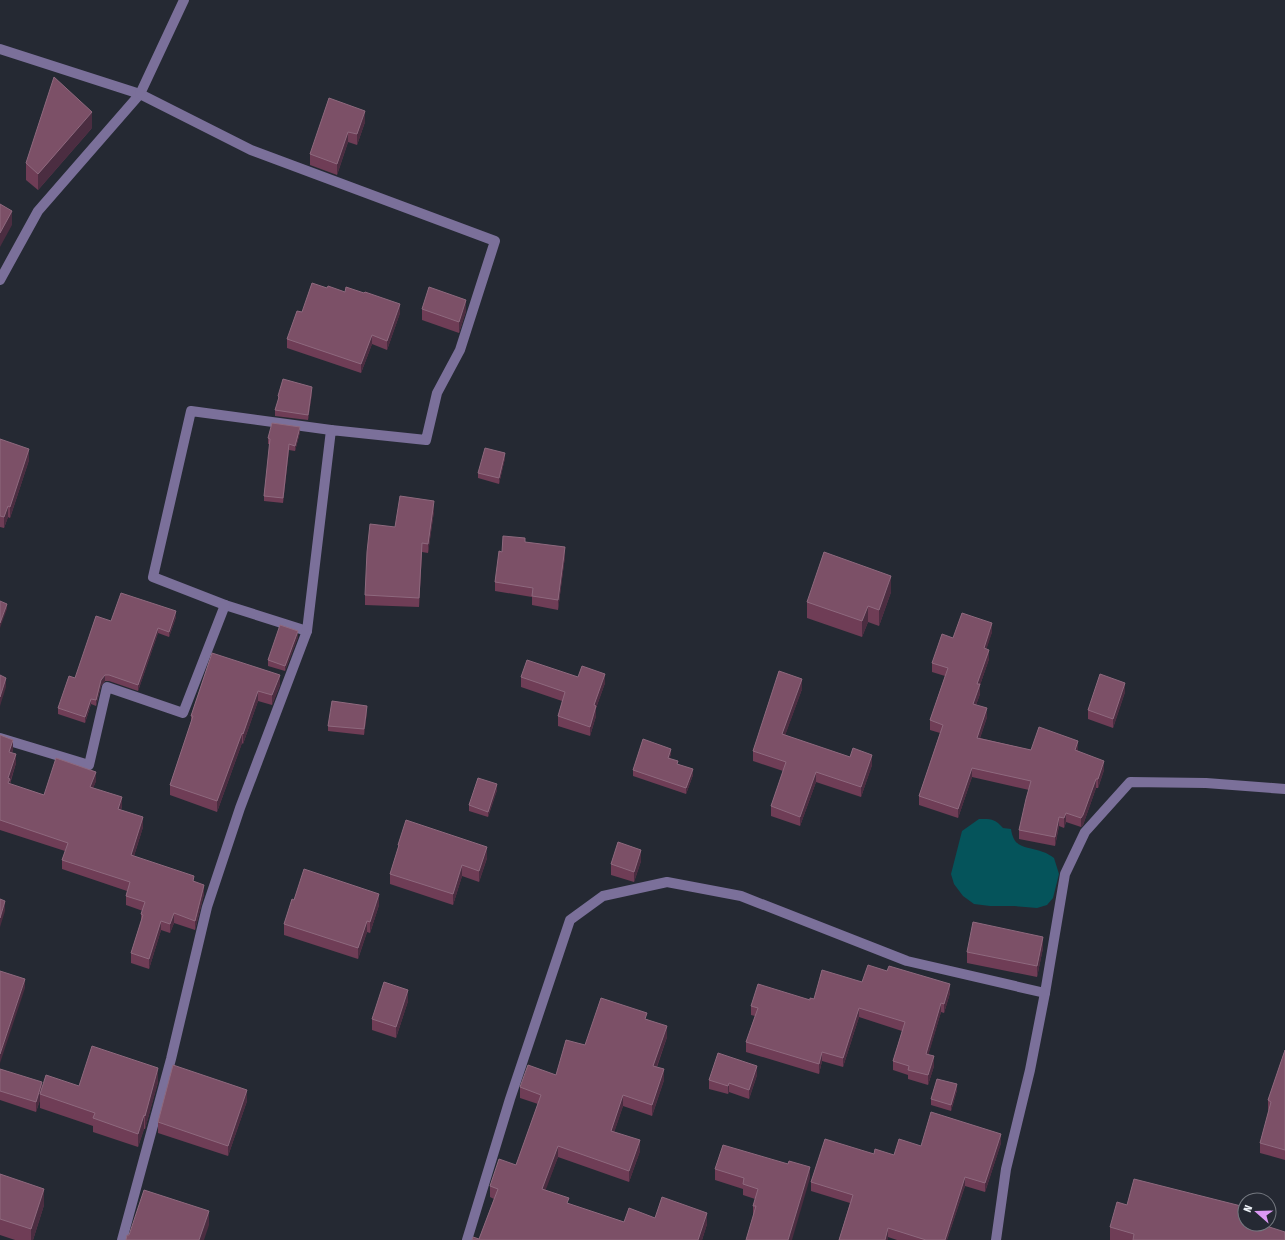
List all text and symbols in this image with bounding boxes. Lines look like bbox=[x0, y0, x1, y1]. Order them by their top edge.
north arrow bbox=[1237, 1192, 1277, 1232]
text: N bbox=[1241, 1203, 1255, 1214]

